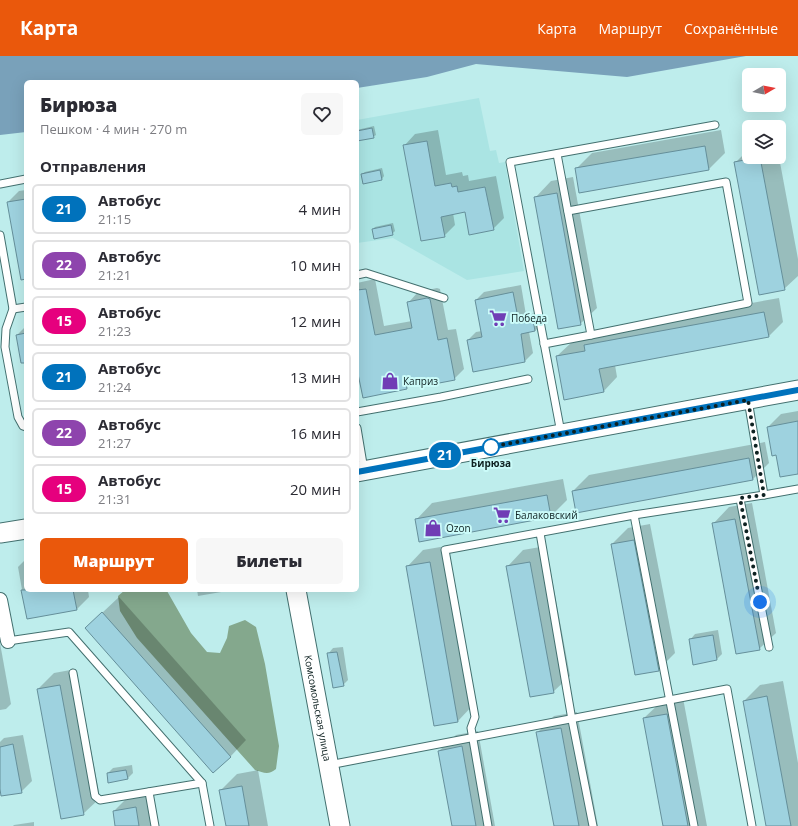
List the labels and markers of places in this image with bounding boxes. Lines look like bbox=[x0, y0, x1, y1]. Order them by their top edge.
supermarket icon: Победа bbox=[488, 308, 508, 328]
place label: Победа bbox=[511, 311, 547, 325]
shop icon: Каприз bbox=[380, 371, 400, 391]
place label: Каприз bbox=[403, 374, 438, 388]
marker: Бирюза bbox=[482, 438, 500, 456]
place label: Бирюза bbox=[471, 456, 511, 470]
supermarket icon: Балаковский bbox=[492, 505, 512, 525]
place label: Балаковский bbox=[515, 508, 578, 522]
shop icon: Ozon bbox=[423, 518, 443, 538]
place label: Ozon bbox=[446, 521, 471, 535]

